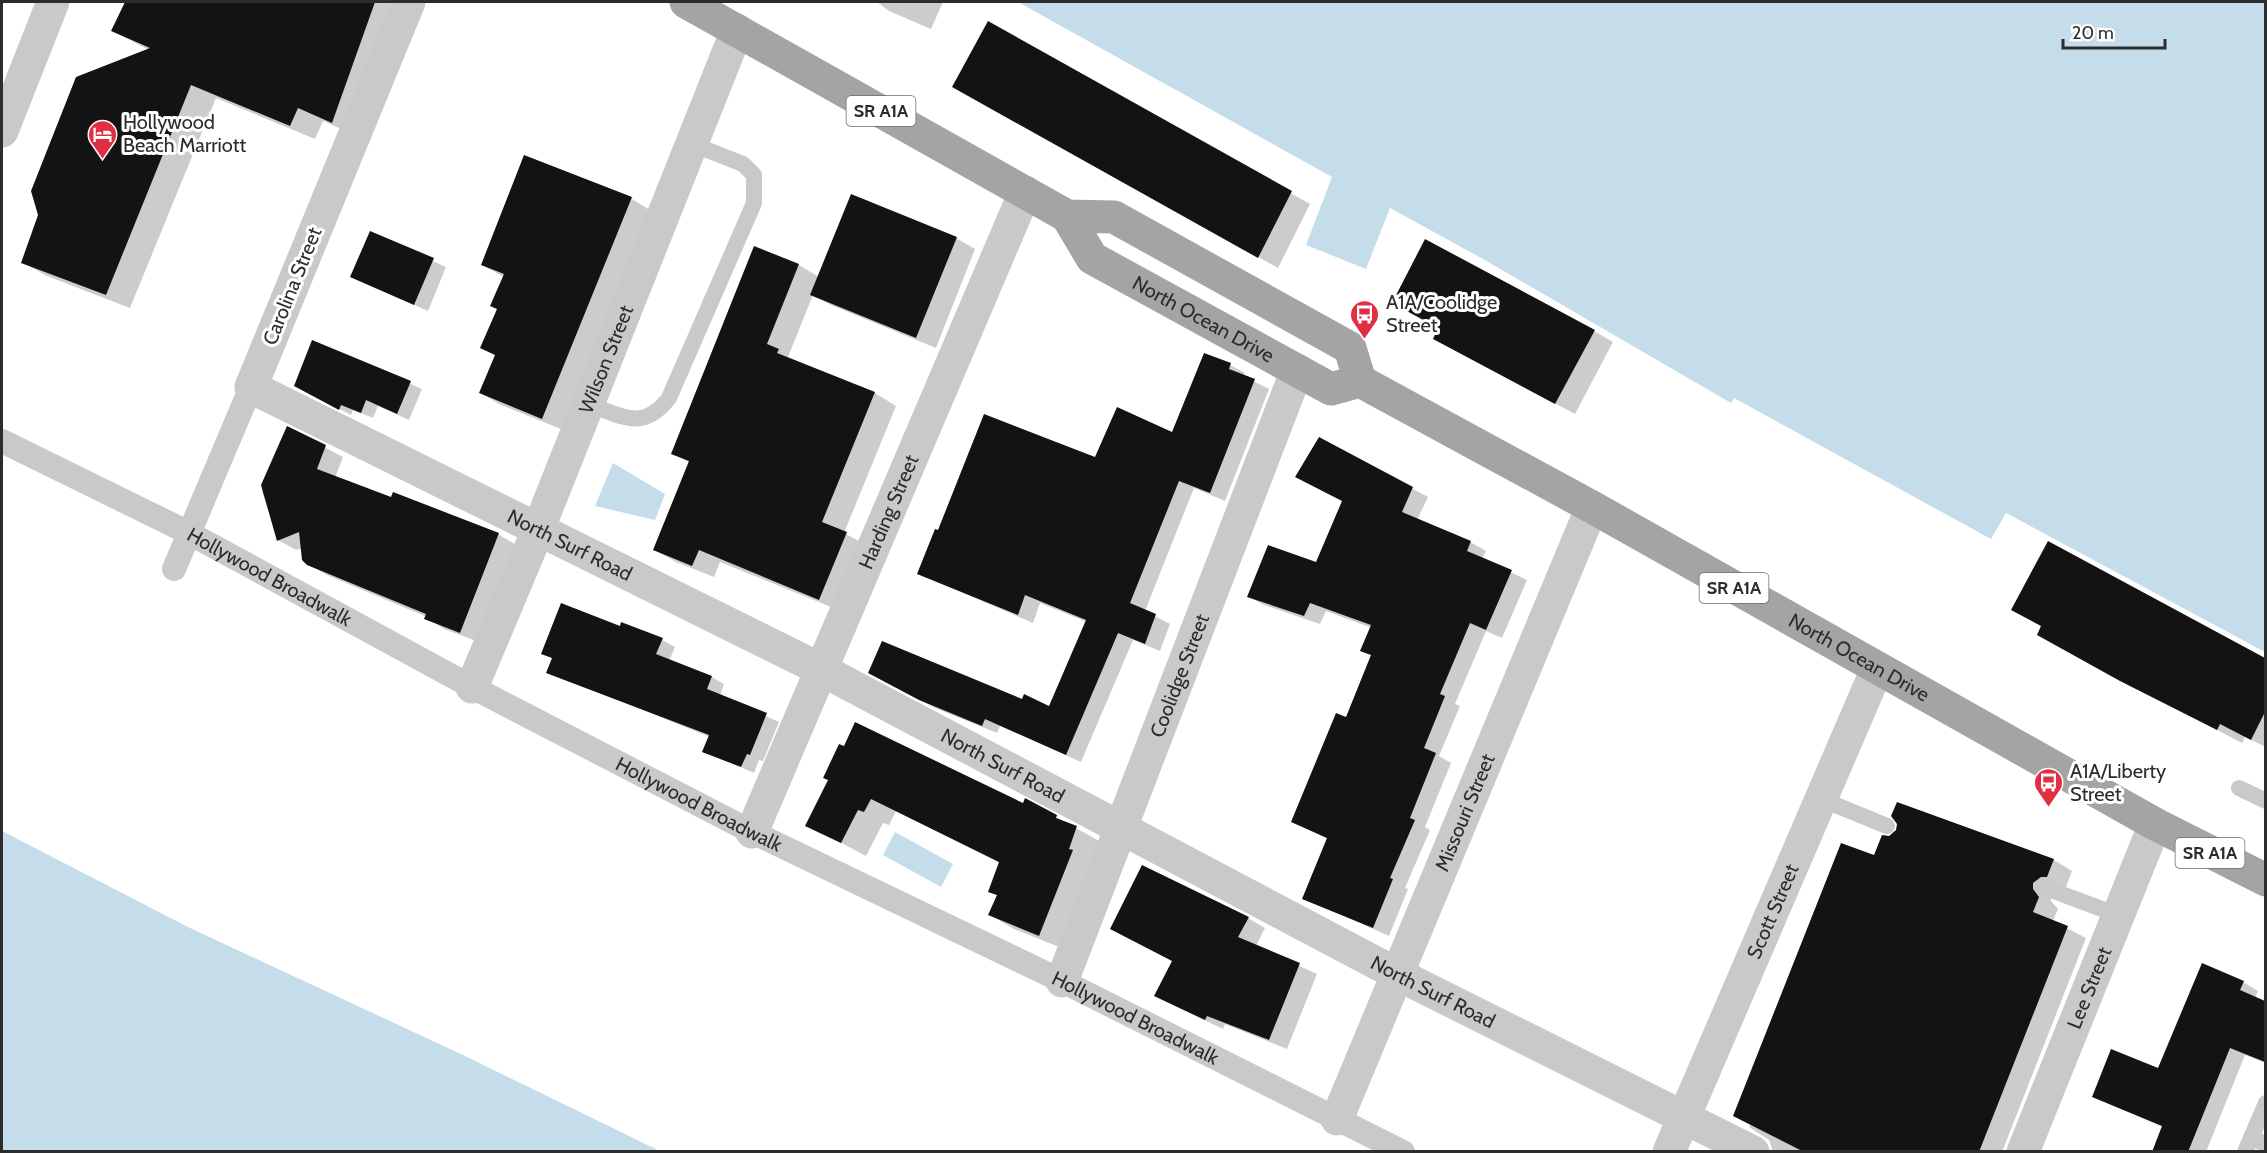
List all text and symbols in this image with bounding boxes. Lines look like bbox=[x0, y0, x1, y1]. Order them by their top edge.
scale bar bbox=[2063, 12, 2165, 50]
text: 20 m bbox=[2072, 22, 2114, 44]
road number: SR A1A bbox=[846, 96, 916, 126]
place label: Hollywood Beach Marriott bbox=[123, 110, 246, 157]
hotel icon: Hollywood Beach Marriott bbox=[86, 118, 118, 160]
street label: Carolina Street bbox=[258, 223, 327, 348]
street label: North Ocean Drive bbox=[1128, 271, 1278, 368]
place label: A1A/Coolidge Street bbox=[1386, 290, 1497, 337]
bus stop icon: A1A/Coolidge Street bbox=[1349, 298, 1381, 340]
street label: Wilson Street bbox=[574, 302, 638, 417]
street label: Harding Street bbox=[854, 451, 924, 573]
street label: North Surf Road bbox=[504, 504, 636, 586]
street label: Hollywood Broadwalk bbox=[183, 522, 356, 631]
road number: SR A1A bbox=[1700, 573, 1768, 603]
street label: North Ocean Drive bbox=[1784, 608, 1934, 707]
street label: Coolidge Street bbox=[1145, 610, 1214, 741]
street label: North Surf Road bbox=[937, 723, 1069, 808]
street label: Missouri Street bbox=[1430, 750, 1500, 875]
street label: Hollywood Broadwalk bbox=[612, 752, 786, 857]
place label: A1A/Liberty Street bbox=[2070, 759, 2166, 806]
bus stop icon: A1A/Liberty Street bbox=[2033, 766, 2065, 808]
road number: SR A1A bbox=[2176, 838, 2244, 868]
street label: Scott Street bbox=[1742, 860, 1804, 962]
street label: Lee Street bbox=[2062, 943, 2116, 1032]
street label: North Surf Road bbox=[1367, 950, 1499, 1033]
street label: Hollywood Broadwalk bbox=[1048, 966, 1223, 1070]

